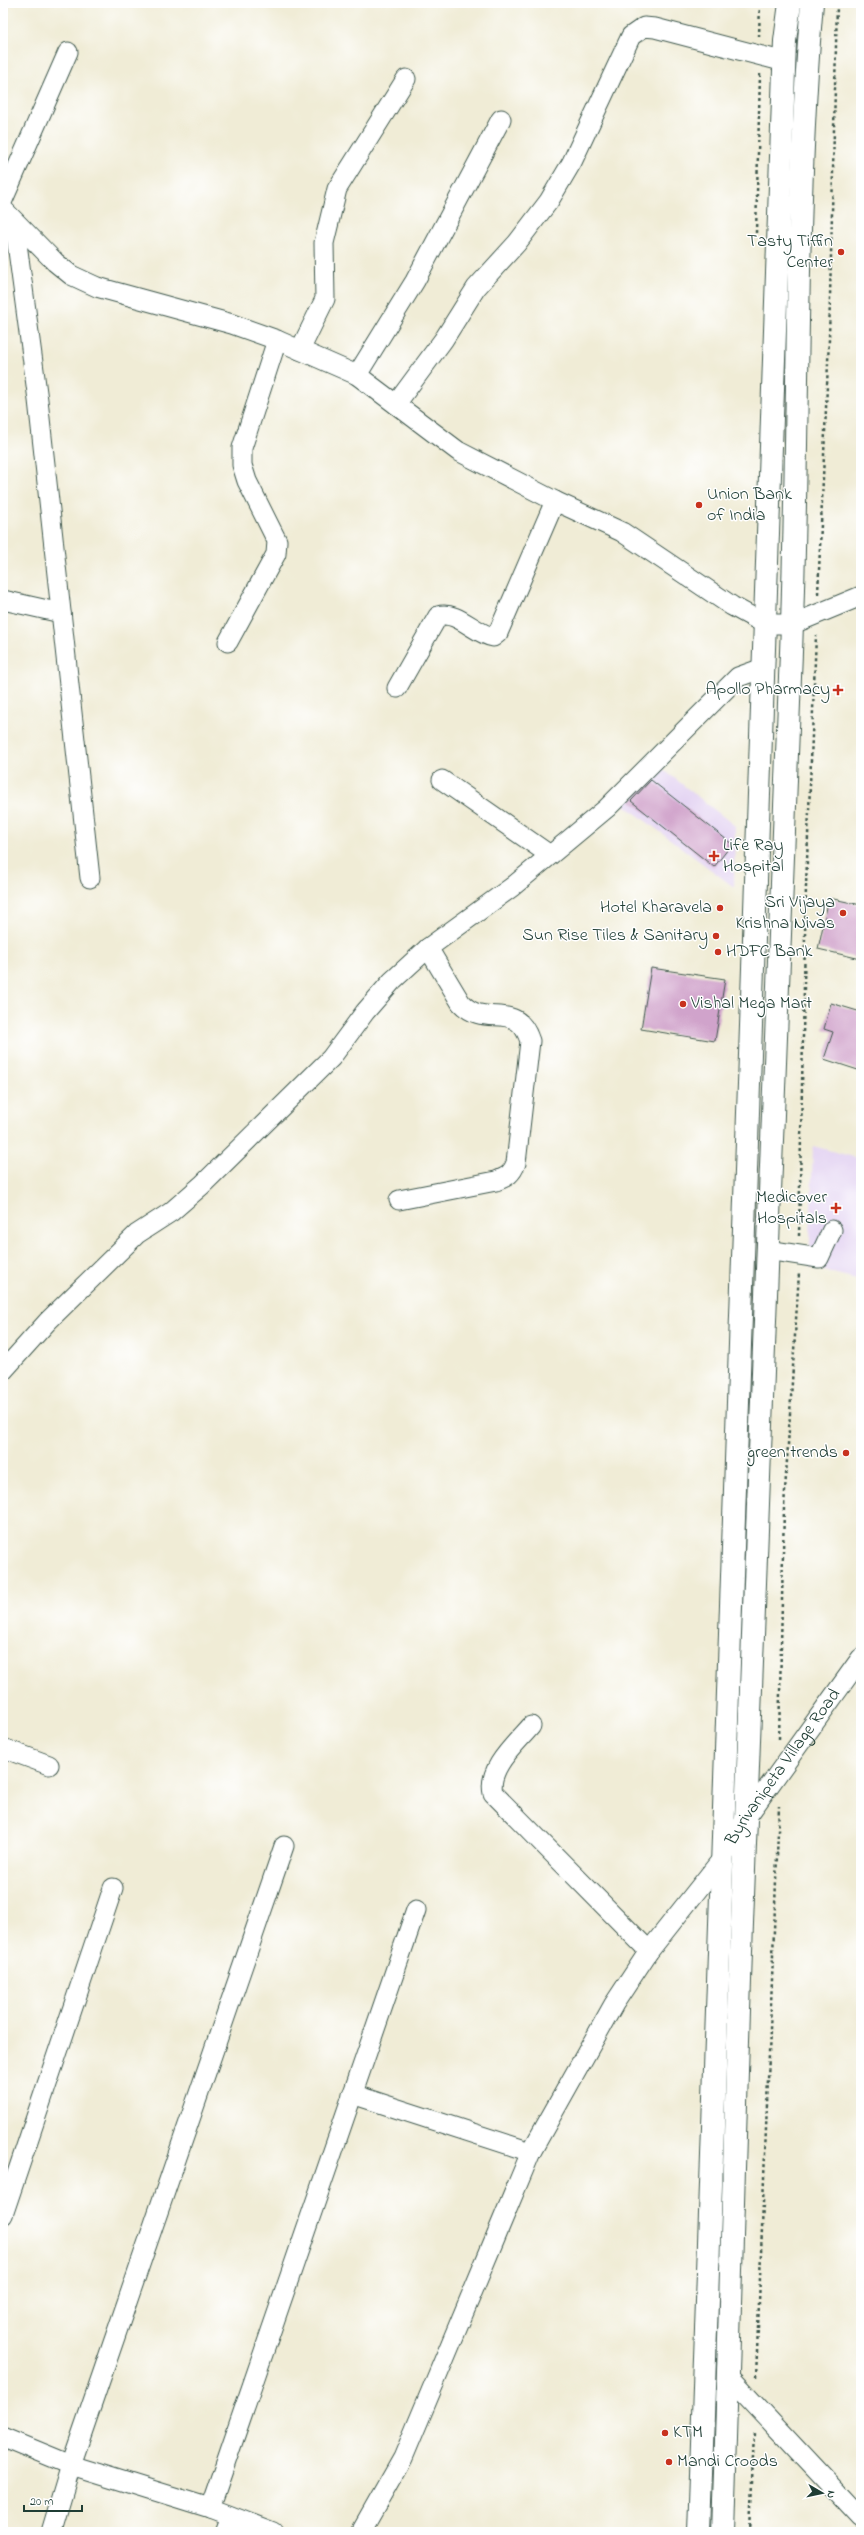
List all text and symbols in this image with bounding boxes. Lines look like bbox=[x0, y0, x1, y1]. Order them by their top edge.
place label: Tasty Tiffin Center bbox=[747, 229, 833, 276]
marker: Tasty Tiffin Center bbox=[836, 247, 846, 257]
place label: Union Bank of India bbox=[707, 482, 792, 529]
marker: Union Bank of India bbox=[694, 500, 704, 510]
place label: Apollo Pharmacy bbox=[706, 677, 830, 703]
marker: Apollo Pharmacy bbox=[833, 685, 843, 695]
place label: Life Ray Hospital bbox=[723, 833, 784, 880]
marker: Life Ray Hospital bbox=[708, 850, 720, 862]
place label: Sri Vijaya Krishna Nivas bbox=[735, 890, 835, 937]
place label: Hotel Kharavela bbox=[600, 895, 712, 921]
marker: Hotel Kharavela bbox=[715, 903, 725, 913]
marker: Sri Vijaya Krishna Nivas bbox=[838, 908, 848, 918]
place label: Sun Rise Tiles & Sanitary bbox=[522, 923, 708, 949]
marker: Sun Rise Tiles & Sanitary bbox=[711, 931, 721, 941]
place label: HDFC Bank bbox=[726, 939, 813, 965]
marker: HDFC Bank bbox=[713, 947, 723, 957]
place label: Vishal Mega Mart bbox=[690, 991, 812, 1018]
marker: Vishal Mega Mart bbox=[678, 999, 688, 1009]
place label: Medicover Hospitals bbox=[756, 1185, 827, 1232]
marker: Medicover Hospitals bbox=[830, 1202, 842, 1214]
place label: green trends bbox=[746, 1440, 838, 1467]
marker: green trends bbox=[841, 1448, 851, 1458]
street label: Byrivanipeta Village Road bbox=[719, 1684, 848, 1851]
place label: KTM bbox=[673, 2420, 703, 2446]
marker: KTM bbox=[660, 2428, 670, 2438]
place label: Mandi Croods bbox=[677, 2449, 778, 2475]
marker: Mandi Croods bbox=[664, 2457, 674, 2467]
north arrow bbox=[802, 2473, 842, 2513]
scale bar bbox=[24, 2487, 82, 2513]
text: N bbox=[822, 2489, 839, 2499]
text: 20 m bbox=[30, 2493, 53, 2511]

